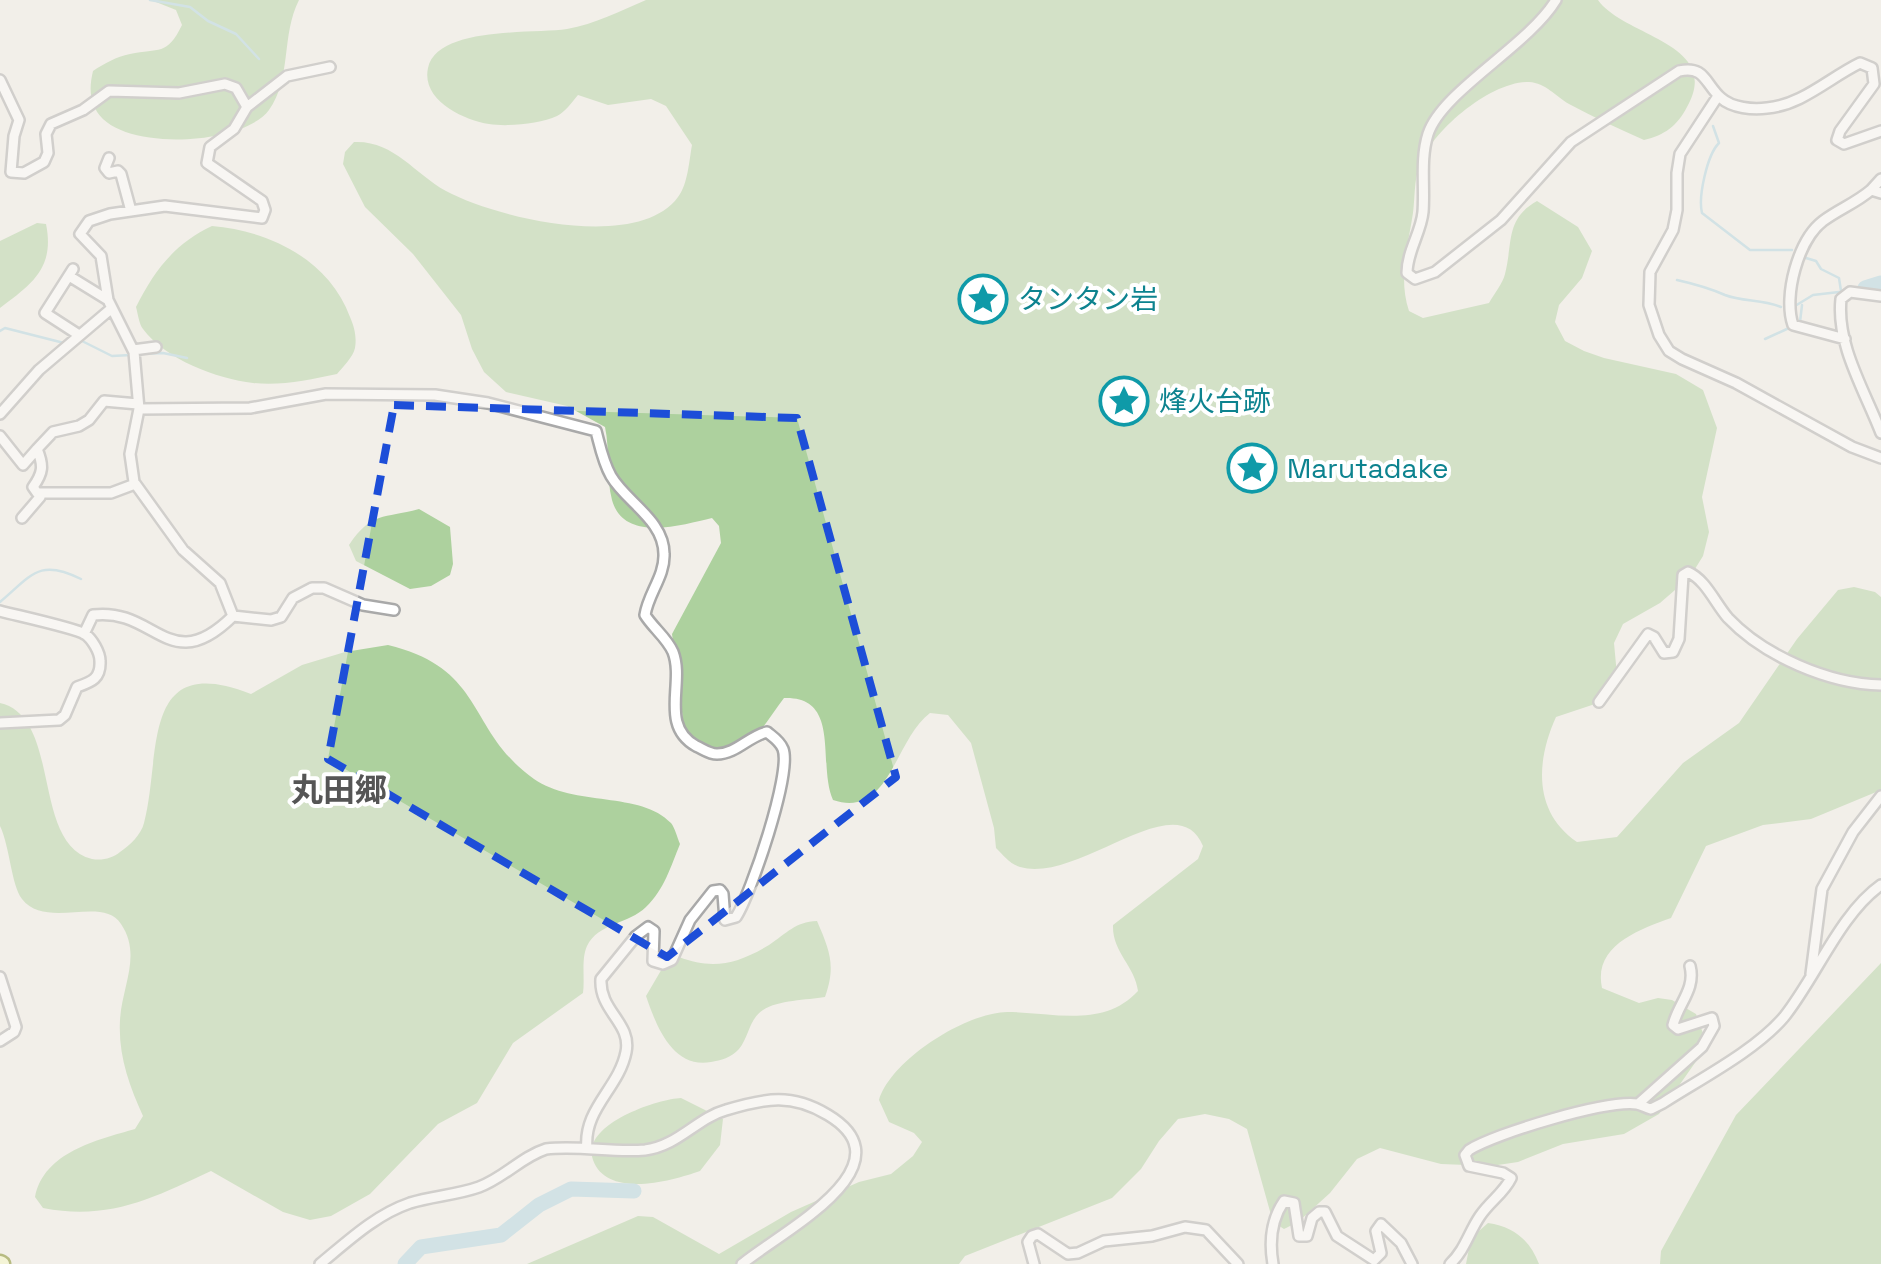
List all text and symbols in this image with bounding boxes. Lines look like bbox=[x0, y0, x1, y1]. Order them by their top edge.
place icon: タンタン岩 bbox=[957, 273, 1009, 325]
place label: タンタン岩 bbox=[1018, 281, 1158, 317]
place icon: 烽火台跡 bbox=[1098, 375, 1150, 427]
place label: 烽火台跡 bbox=[1159, 383, 1271, 419]
place icon: Marutadake bbox=[1226, 442, 1278, 494]
place label: Marutadake bbox=[1287, 450, 1449, 486]
district label: 丸田郷 bbox=[291, 770, 387, 810]

